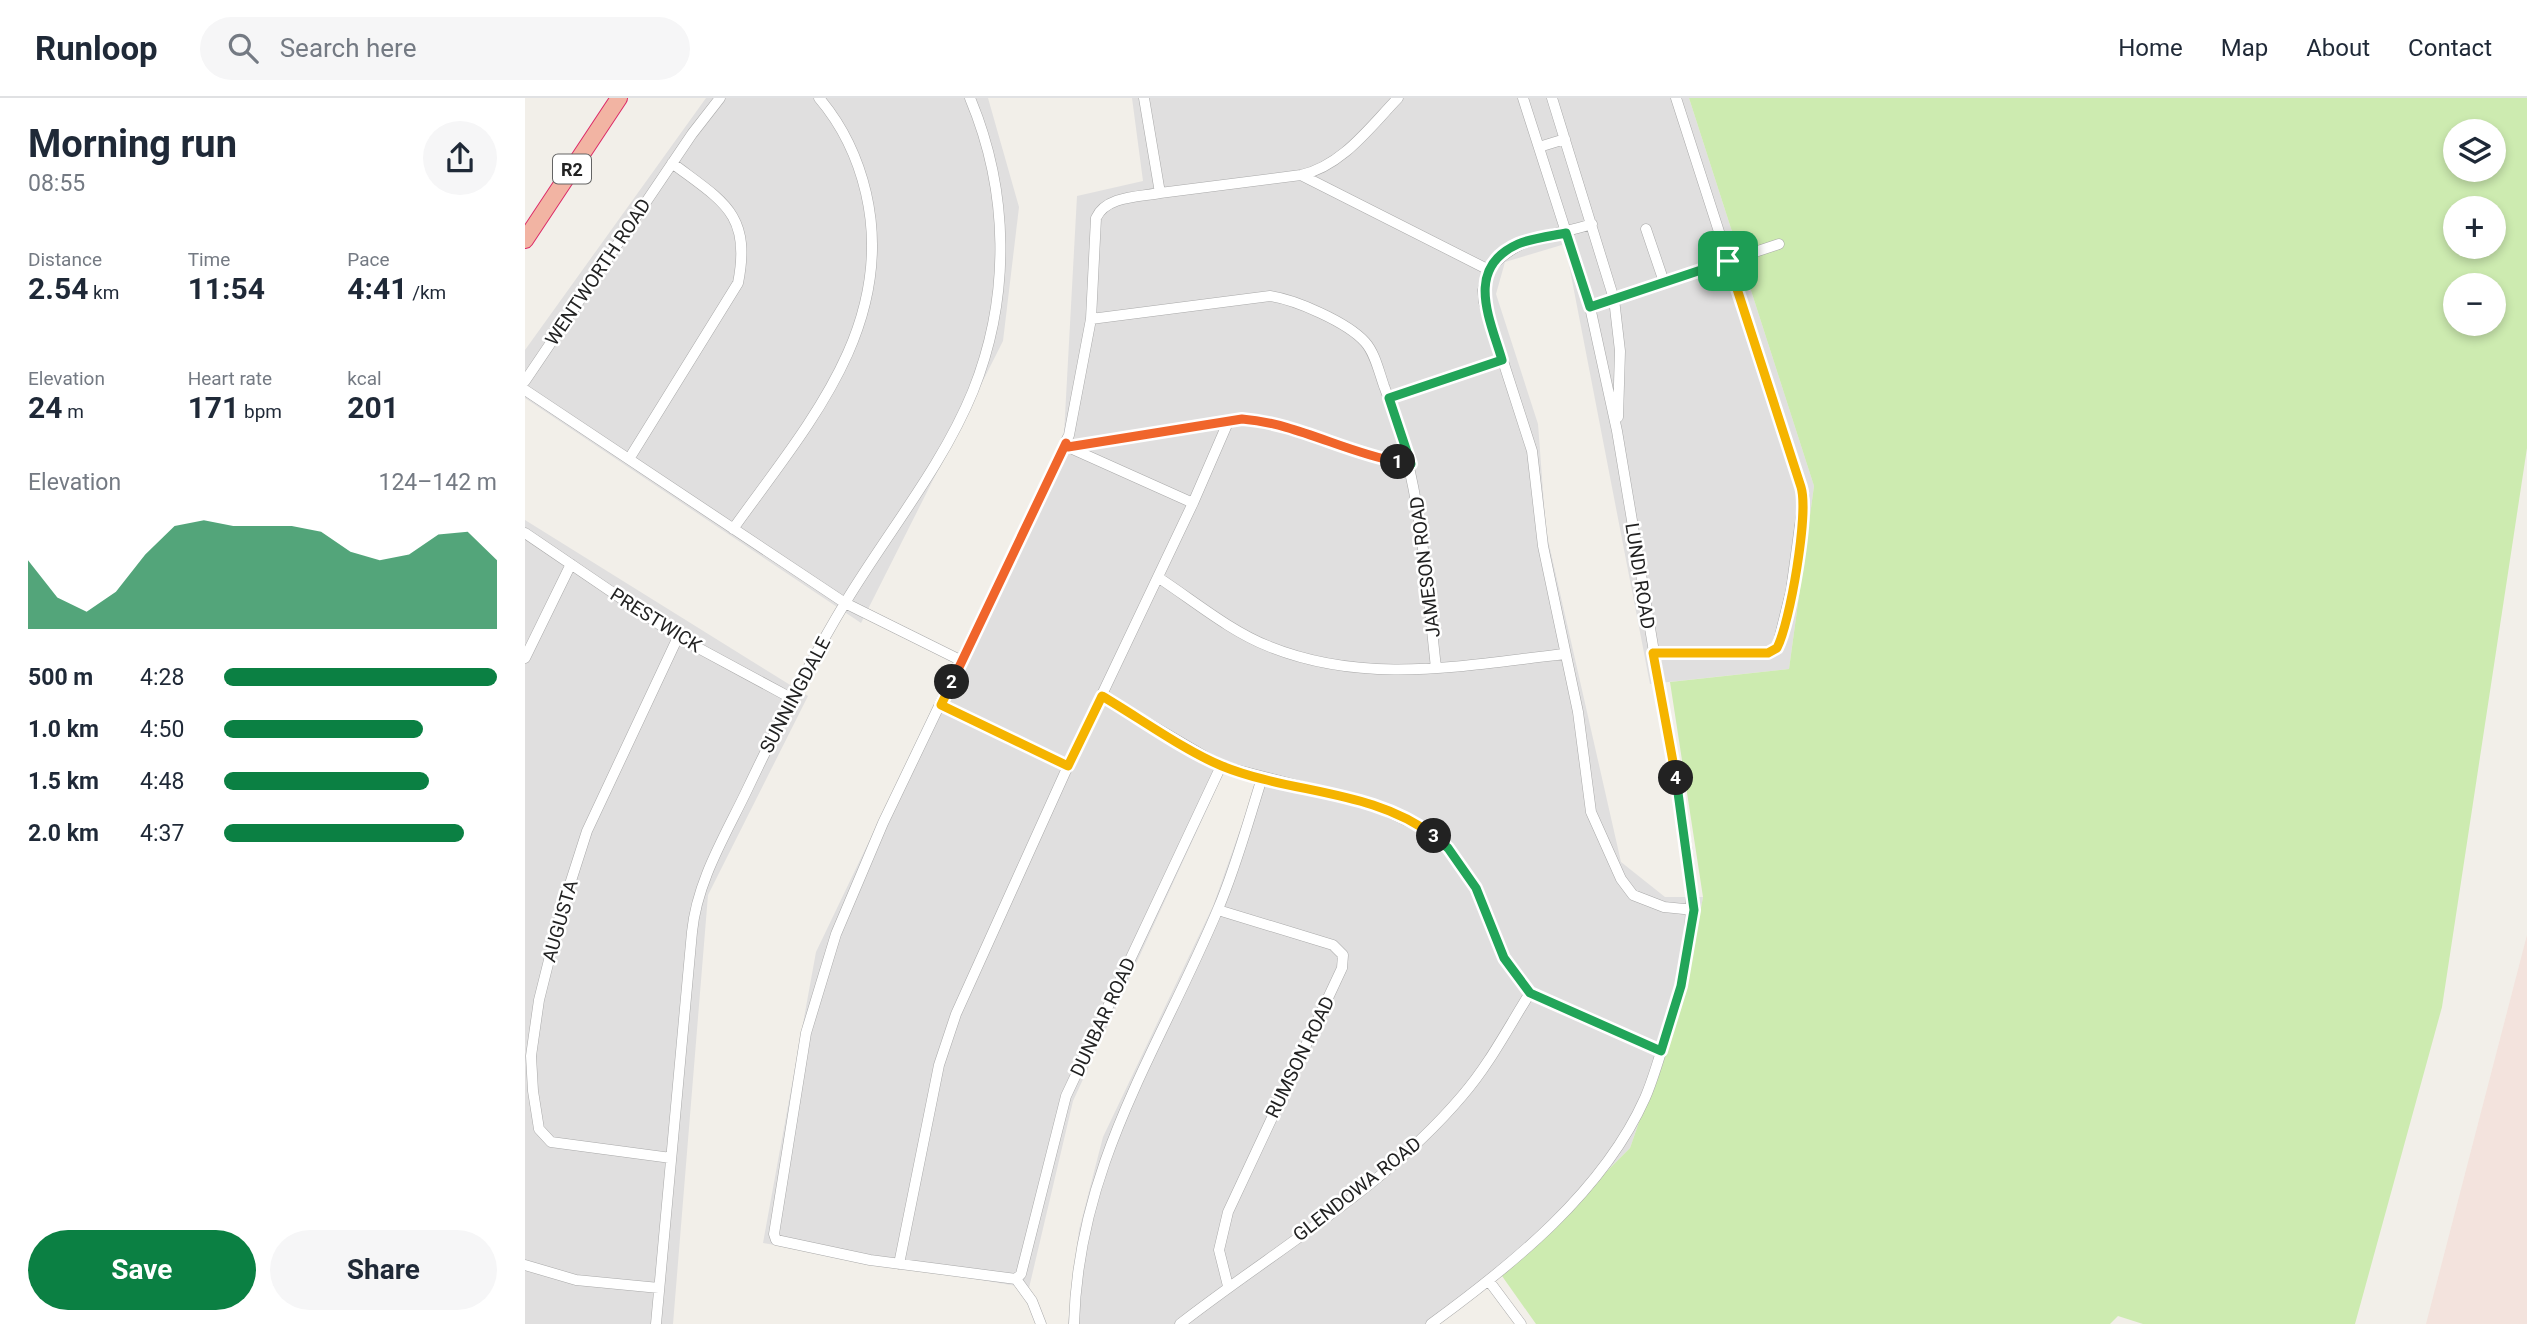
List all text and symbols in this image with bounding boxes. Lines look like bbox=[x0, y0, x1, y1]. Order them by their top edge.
search box bbox=[200, 17, 690, 80]
text: Runloop bbox=[35, 29, 158, 68]
icon: search bbox=[224, 29, 262, 67]
text: Search here bbox=[280, 33, 416, 63]
text: Home bbox=[2118, 34, 2183, 62]
text: Map bbox=[2221, 34, 2268, 62]
text: About bbox=[2306, 34, 2370, 62]
text: Contact bbox=[2408, 34, 2492, 62]
map controls bbox=[2443, 119, 2506, 336]
button: layers bbox=[2443, 119, 2506, 182]
button: share bbox=[423, 121, 497, 195]
text: Morning run bbox=[28, 122, 237, 166]
road number: R2 bbox=[553, 154, 591, 184]
text: 08:55 bbox=[28, 170, 85, 197]
street label: WENTWORTH ROAD bbox=[540, 194, 656, 350]
button: + bbox=[2443, 196, 2506, 259]
pin bbox=[1698, 231, 1758, 291]
icon: arrive bbox=[1709, 242, 1747, 280]
text: Distance bbox=[28, 248, 102, 271]
text: Time bbox=[188, 248, 230, 271]
text: Pace bbox=[347, 248, 390, 271]
text: 2.54 bbox=[28, 271, 88, 306]
text: 11:54 bbox=[188, 271, 265, 306]
text: 4:41 bbox=[347, 271, 407, 306]
button: − bbox=[2443, 273, 2506, 336]
text: km bbox=[88, 281, 119, 304]
text: /km bbox=[407, 281, 446, 304]
text: Elevation bbox=[28, 367, 105, 390]
text: Heart rate bbox=[188, 367, 272, 390]
text: kcal bbox=[347, 367, 382, 390]
text: 24 bbox=[28, 390, 62, 425]
text: 171 bbox=[188, 390, 239, 425]
text: 201 bbox=[347, 390, 399, 425]
text: m bbox=[62, 400, 84, 423]
text: bpm bbox=[239, 400, 282, 423]
pin: 1 bbox=[1381, 444, 1415, 480]
text: 1 bbox=[1392, 450, 1403, 473]
text: Elevation bbox=[28, 469, 121, 496]
text: 124–142 m bbox=[378, 469, 497, 496]
street label: JAMESON ROAD bbox=[1405, 495, 1445, 639]
street label: LUNDI ROAD bbox=[1620, 521, 1660, 631]
street label: PRESTWICK bbox=[606, 583, 706, 657]
street label: SUNNINGDALE bbox=[755, 633, 835, 757]
text: 500 m bbox=[28, 664, 93, 691]
text: 4:28 bbox=[140, 664, 184, 691]
pin: 2 bbox=[935, 664, 969, 700]
text: 2 bbox=[946, 670, 957, 693]
text: 1.0 km bbox=[28, 716, 99, 743]
text: 4:50 bbox=[140, 716, 184, 743]
pin: 4 bbox=[1659, 760, 1693, 796]
text: 4 bbox=[1670, 766, 1681, 789]
text: 1.5 km bbox=[28, 768, 99, 795]
text: 4:48 bbox=[140, 768, 184, 795]
pin: 3 bbox=[1417, 818, 1451, 854]
text: 2.0 km bbox=[28, 820, 99, 847]
text: 4:37 bbox=[140, 820, 184, 847]
text: 3 bbox=[1428, 824, 1439, 847]
street label: AUGUSTA bbox=[537, 877, 583, 965]
street label: DUNBAR ROAD bbox=[1065, 954, 1141, 1080]
street label: RUMSON ROAD bbox=[1261, 992, 1339, 1122]
street label: GLENDOWA ROAD bbox=[1288, 1132, 1426, 1246]
button: Save bbox=[28, 1230, 256, 1310]
button: Share bbox=[270, 1230, 497, 1310]

